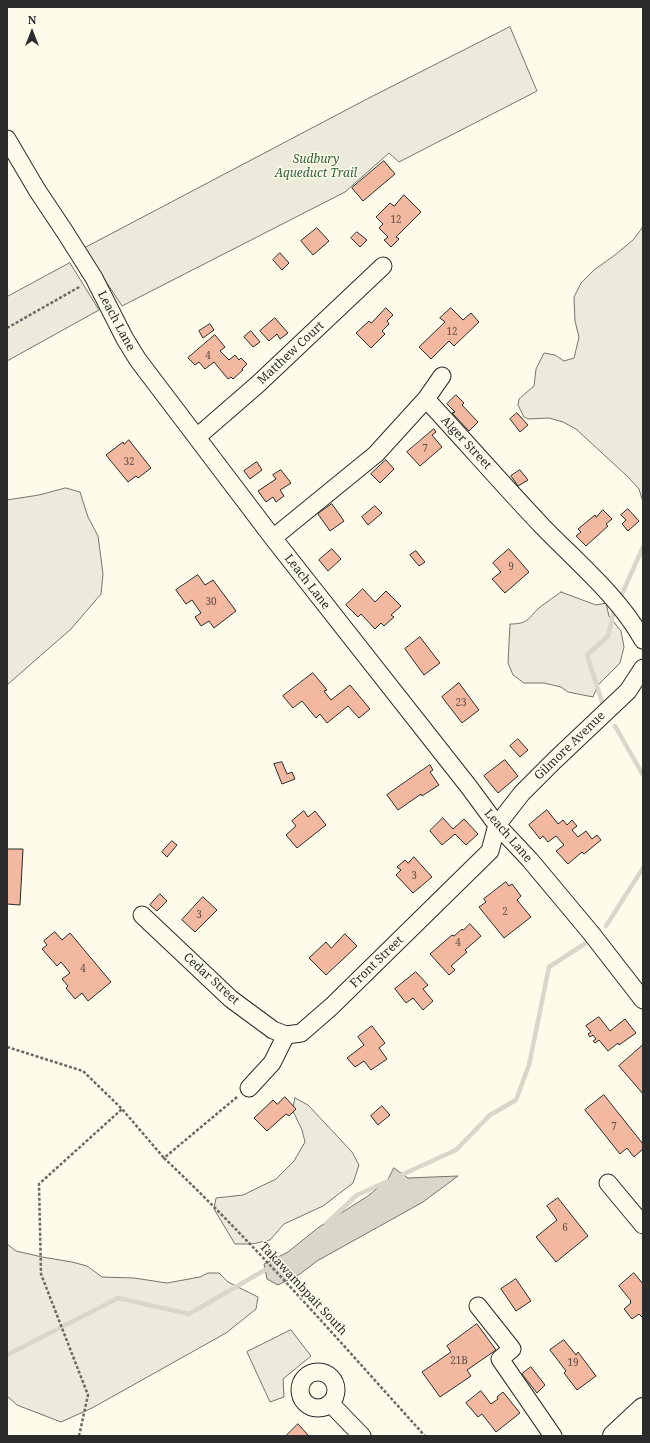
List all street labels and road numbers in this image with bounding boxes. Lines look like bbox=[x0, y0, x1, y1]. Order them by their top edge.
street label: Leach Lane bbox=[94, 289, 138, 353]
street label: Matthew Court bbox=[255, 318, 327, 388]
street label: Alger Street bbox=[438, 413, 494, 473]
street label: Leach Lane bbox=[281, 552, 333, 612]
street label: Gilmore Avenue bbox=[532, 709, 608, 783]
street label: Leach Lane bbox=[481, 806, 535, 866]
street label: Front Street bbox=[347, 933, 407, 991]
street label: Cedar Street bbox=[180, 950, 242, 1008]
street label: Takawambpait South bbox=[256, 1240, 350, 1338]

